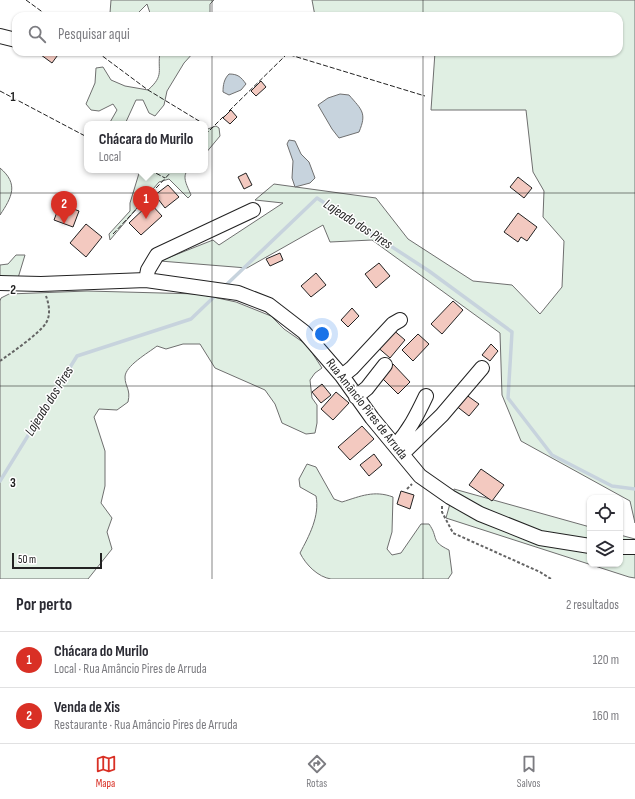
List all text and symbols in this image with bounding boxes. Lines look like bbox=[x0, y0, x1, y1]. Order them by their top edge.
search box bbox=[12, 12, 623, 56]
icon: search bbox=[26, 23, 48, 45]
text: Pesquisar aqui bbox=[58, 25, 130, 44]
text: 1 bbox=[10, 89, 16, 105]
popup bbox=[84, 121, 208, 173]
text: Chácara do Murilo bbox=[99, 130, 193, 149]
text: Local bbox=[99, 149, 121, 165]
pin: 1 bbox=[133, 186, 159, 219]
pin: 2 bbox=[51, 191, 77, 224]
water label: Lajeado dos Pires bbox=[320, 195, 396, 253]
text: 2 bbox=[10, 282, 16, 298]
your location bbox=[312, 324, 332, 344]
street label: Rua Amâncio Pires de Arruda bbox=[323, 355, 411, 463]
water label: Lajeado dos Pires bbox=[21, 363, 77, 439]
text: 3 bbox=[10, 475, 16, 491]
map controls bbox=[587, 495, 623, 567]
button: locate bbox=[587, 495, 623, 531]
button: layers bbox=[587, 531, 623, 567]
scale bar bbox=[12, 551, 102, 570]
text: 50 m bbox=[18, 553, 36, 566]
text: Por perto bbox=[16, 595, 72, 615]
text: 2 resultados bbox=[566, 597, 619, 613]
text: Chácara do Murilo bbox=[54, 642, 148, 661]
text: 1 bbox=[26, 652, 32, 668]
text: 120 m bbox=[593, 652, 619, 668]
text: Local · Rua Amâncio Pires de Arruda bbox=[54, 661, 207, 677]
text: Venda de Xis bbox=[54, 698, 120, 717]
text: 2 bbox=[26, 708, 32, 724]
text: 160 m bbox=[593, 708, 619, 724]
text: Restaurante · Rua Amâncio Pires de Arruda bbox=[54, 717, 238, 733]
tab: Mapa bbox=[95, 753, 117, 790]
tab: Rotas bbox=[306, 753, 328, 790]
tab: Salvos bbox=[517, 753, 540, 790]

